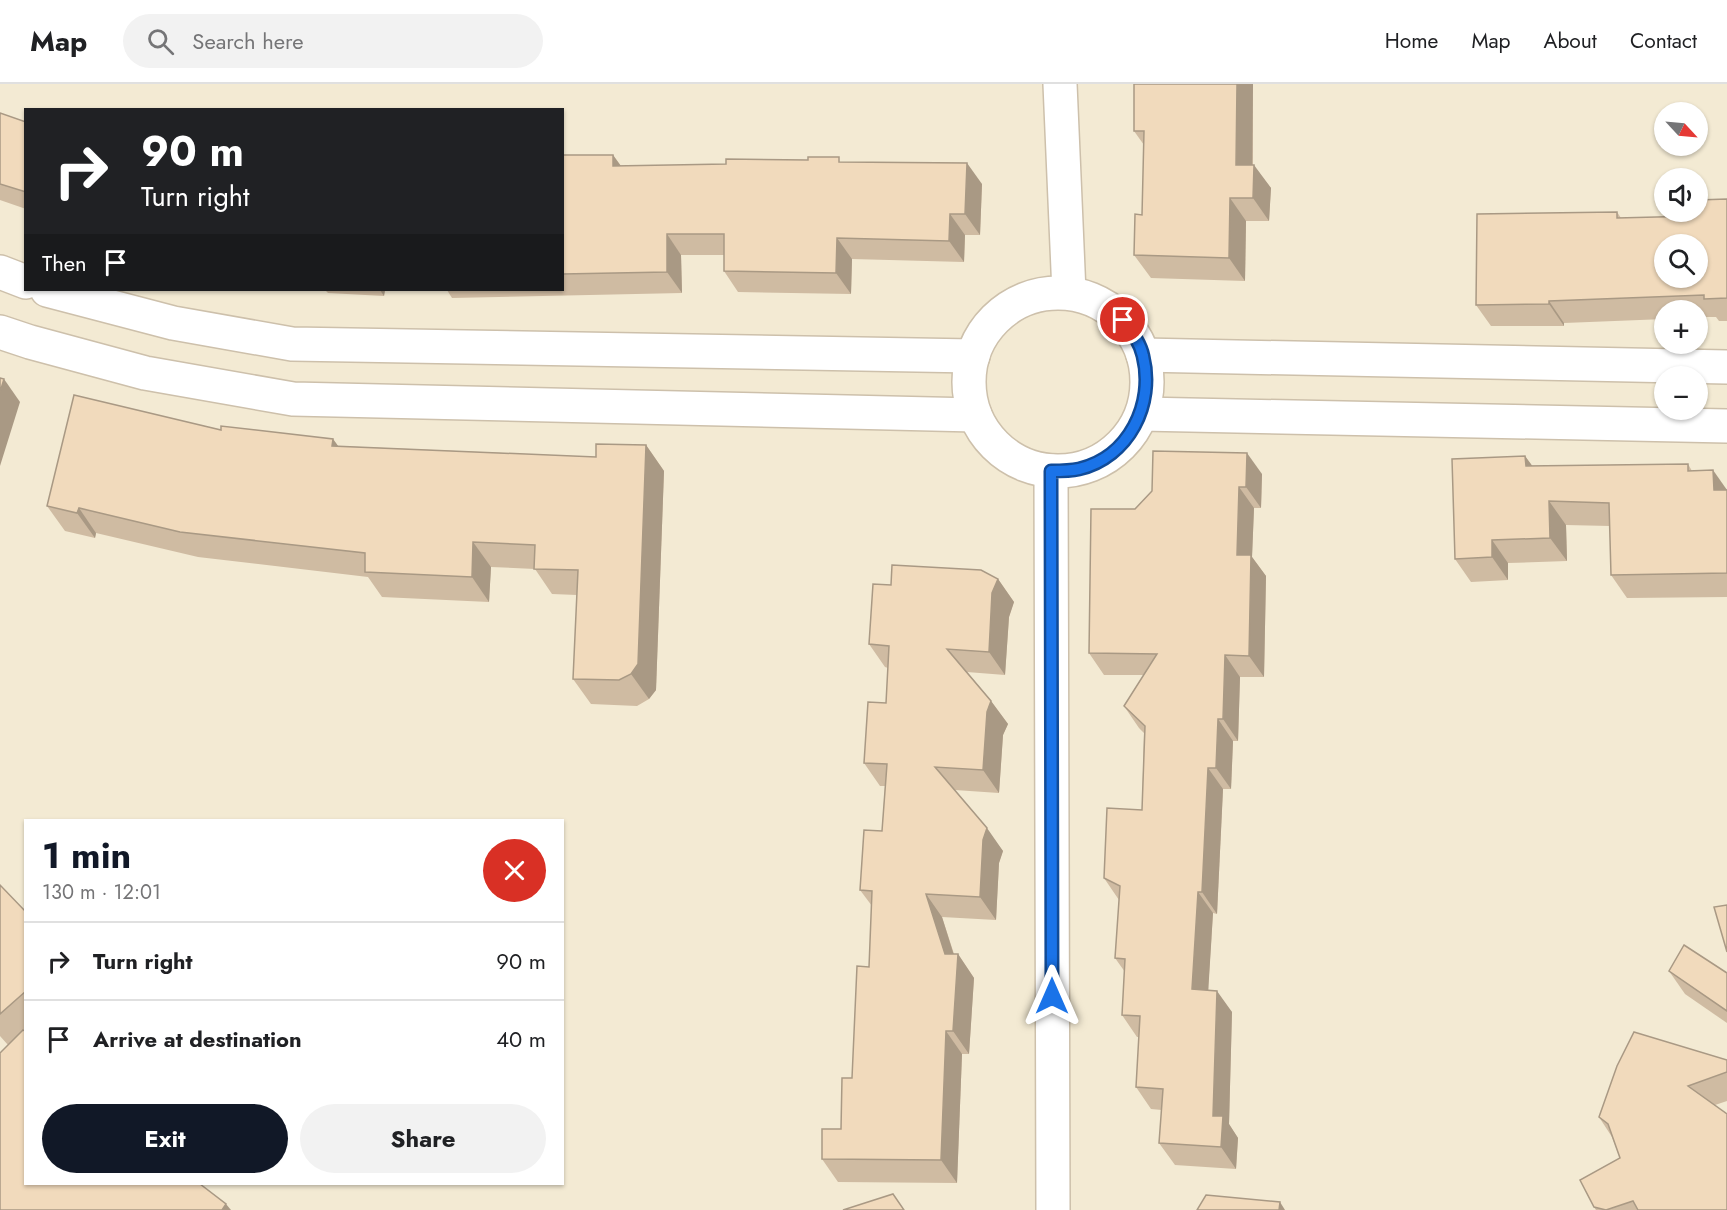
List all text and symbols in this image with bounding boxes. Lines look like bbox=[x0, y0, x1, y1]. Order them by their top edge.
search box bbox=[123, 14, 543, 68]
text: Map bbox=[30, 21, 87, 62]
icon: search bbox=[144, 25, 177, 58]
text: Search here bbox=[192, 25, 304, 57]
text: Home bbox=[1385, 26, 1438, 56]
text: Map bbox=[1471, 26, 1511, 56]
text: About bbox=[1544, 26, 1597, 56]
text: Contact bbox=[1630, 26, 1697, 56]
north arrow bbox=[1654, 102, 1708, 156]
map controls bbox=[1654, 102, 1708, 420]
text: 90 m bbox=[141, 121, 244, 182]
icon: right bbox=[42, 132, 120, 210]
button: sound bbox=[1654, 168, 1708, 222]
text: Turn right bbox=[141, 177, 249, 216]
button: search bbox=[1654, 234, 1708, 288]
icon: arrive bbox=[99, 246, 132, 279]
text: Then bbox=[42, 247, 87, 279]
pin bbox=[1097, 294, 1148, 345]
button: + bbox=[1654, 300, 1708, 354]
icon: arrive bbox=[1106, 303, 1139, 336]
button: − bbox=[1654, 366, 1708, 420]
text: 1 min bbox=[42, 829, 131, 881]
button: close bbox=[483, 839, 546, 902]
text: 130 m · 12:01 bbox=[42, 878, 161, 907]
icon: right bbox=[42, 945, 75, 978]
text: Turn right bbox=[93, 945, 193, 977]
text: 90 m bbox=[496, 945, 546, 977]
position arrow bbox=[1020, 964, 1084, 1028]
icon: arrive bbox=[42, 1023, 75, 1056]
text: Arrive at destination bbox=[93, 1023, 302, 1055]
text: 40 m bbox=[496, 1023, 546, 1055]
button: Exit bbox=[42, 1104, 288, 1173]
button: Share bbox=[300, 1104, 546, 1173]

